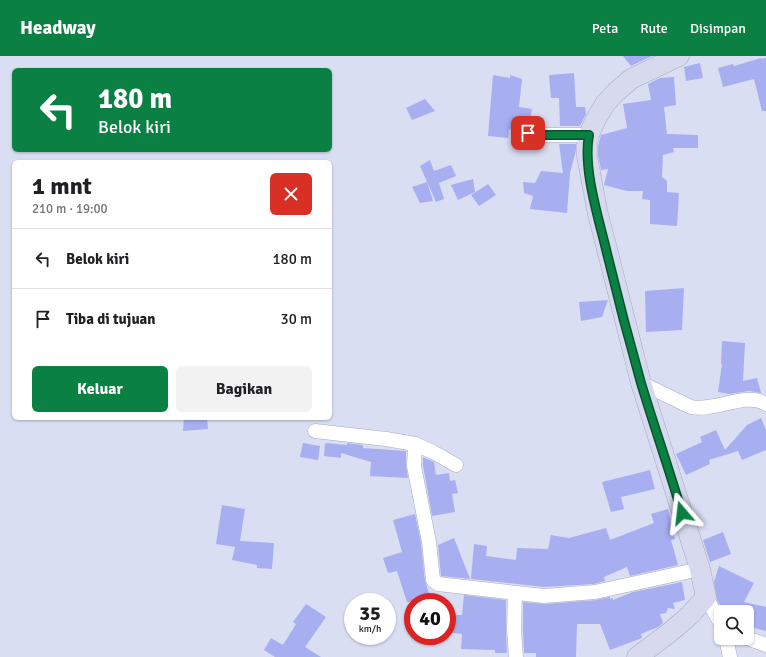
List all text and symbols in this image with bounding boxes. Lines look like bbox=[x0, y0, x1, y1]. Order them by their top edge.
text: Headway bbox=[20, 16, 96, 40]
text: Peta bbox=[592, 20, 618, 37]
text: Rute bbox=[640, 20, 668, 37]
text: Disimpan bbox=[690, 20, 746, 37]
text: 180 m bbox=[98, 82, 172, 116]
icon: left bbox=[32, 84, 84, 136]
text: Belok kiri bbox=[98, 116, 171, 138]
pin bbox=[511, 116, 545, 150]
icon: arrive bbox=[517, 122, 539, 144]
text: 1 mnt bbox=[32, 171, 92, 201]
button: close bbox=[270, 173, 312, 215]
text: 210 m · 19:00 bbox=[32, 201, 108, 217]
icon: left bbox=[32, 248, 54, 270]
text: Belok kiri bbox=[66, 250, 129, 268]
text: 180 m bbox=[272, 250, 312, 268]
icon: arrive bbox=[32, 308, 54, 330]
text: Tiba di tujuan bbox=[66, 310, 156, 328]
text: 30 m bbox=[281, 310, 312, 328]
button: Keluar bbox=[32, 366, 168, 412]
button: Bagikan bbox=[176, 366, 312, 412]
position arrow bbox=[661, 492, 703, 534]
speed limit sign: 40 bbox=[404, 593, 456, 645]
text: 35 bbox=[359, 601, 381, 626]
map controls bbox=[714, 605, 754, 645]
button: search bbox=[714, 605, 754, 645]
text: km/h bbox=[359, 623, 381, 635]

